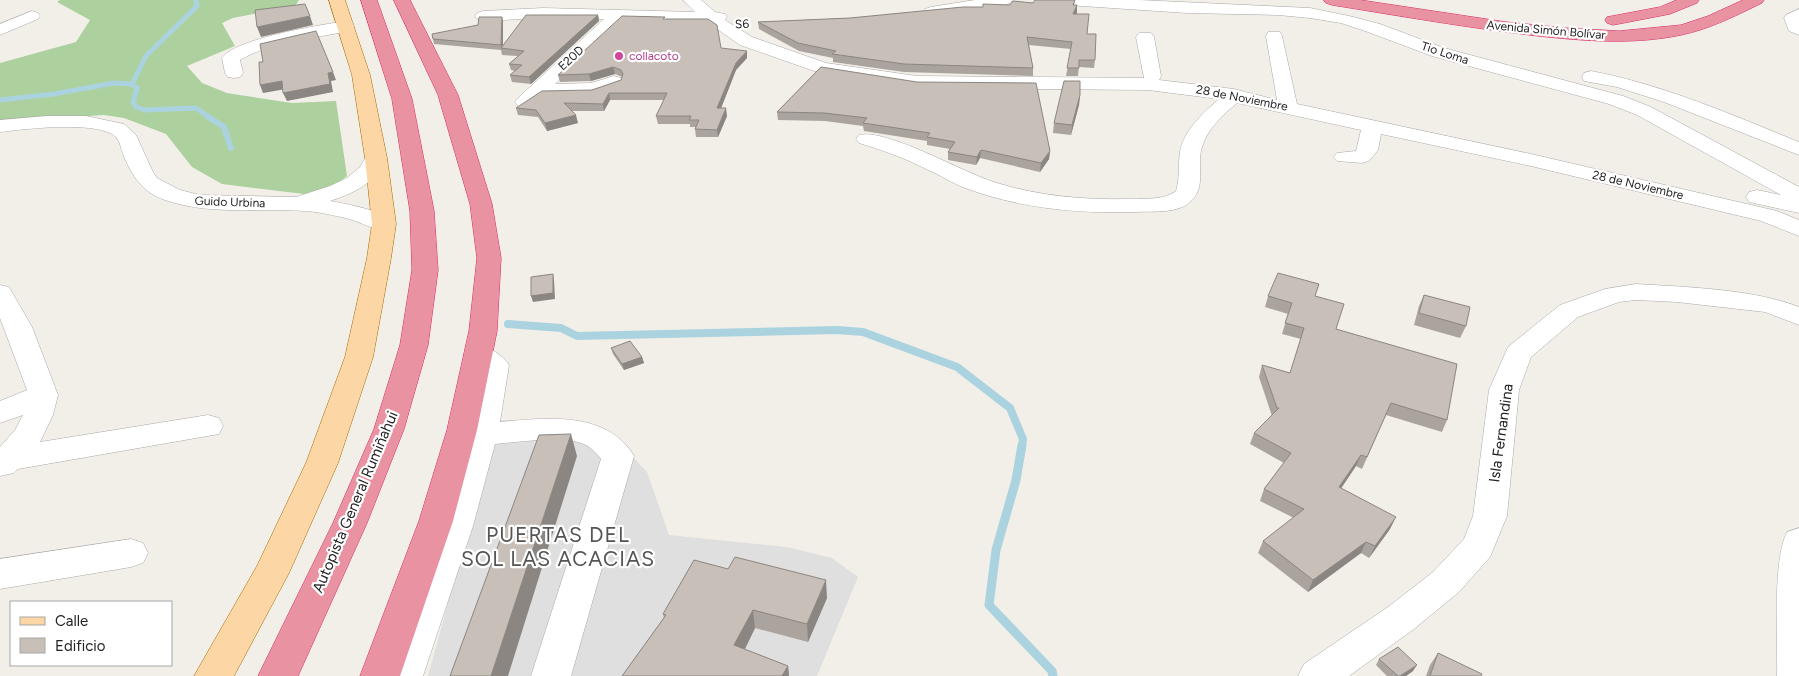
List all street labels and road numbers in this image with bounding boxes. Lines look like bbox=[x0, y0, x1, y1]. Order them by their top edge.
street label: S6 bbox=[735, 17, 750, 31]
street label: Avenida Simón Bolívar bbox=[1486, 18, 1606, 42]
street label: Tio Loma bbox=[1420, 39, 1470, 67]
street label: E20D bbox=[555, 43, 587, 73]
street label: 28 de Noviembre bbox=[1195, 82, 1289, 114]
street label: 28 de Noviembre bbox=[1591, 168, 1685, 202]
street label: Guido Urbina bbox=[194, 194, 266, 210]
street label: Isla Fernandina bbox=[1485, 382, 1517, 484]
street label: Autopista General Rumiñahui bbox=[309, 409, 401, 595]

